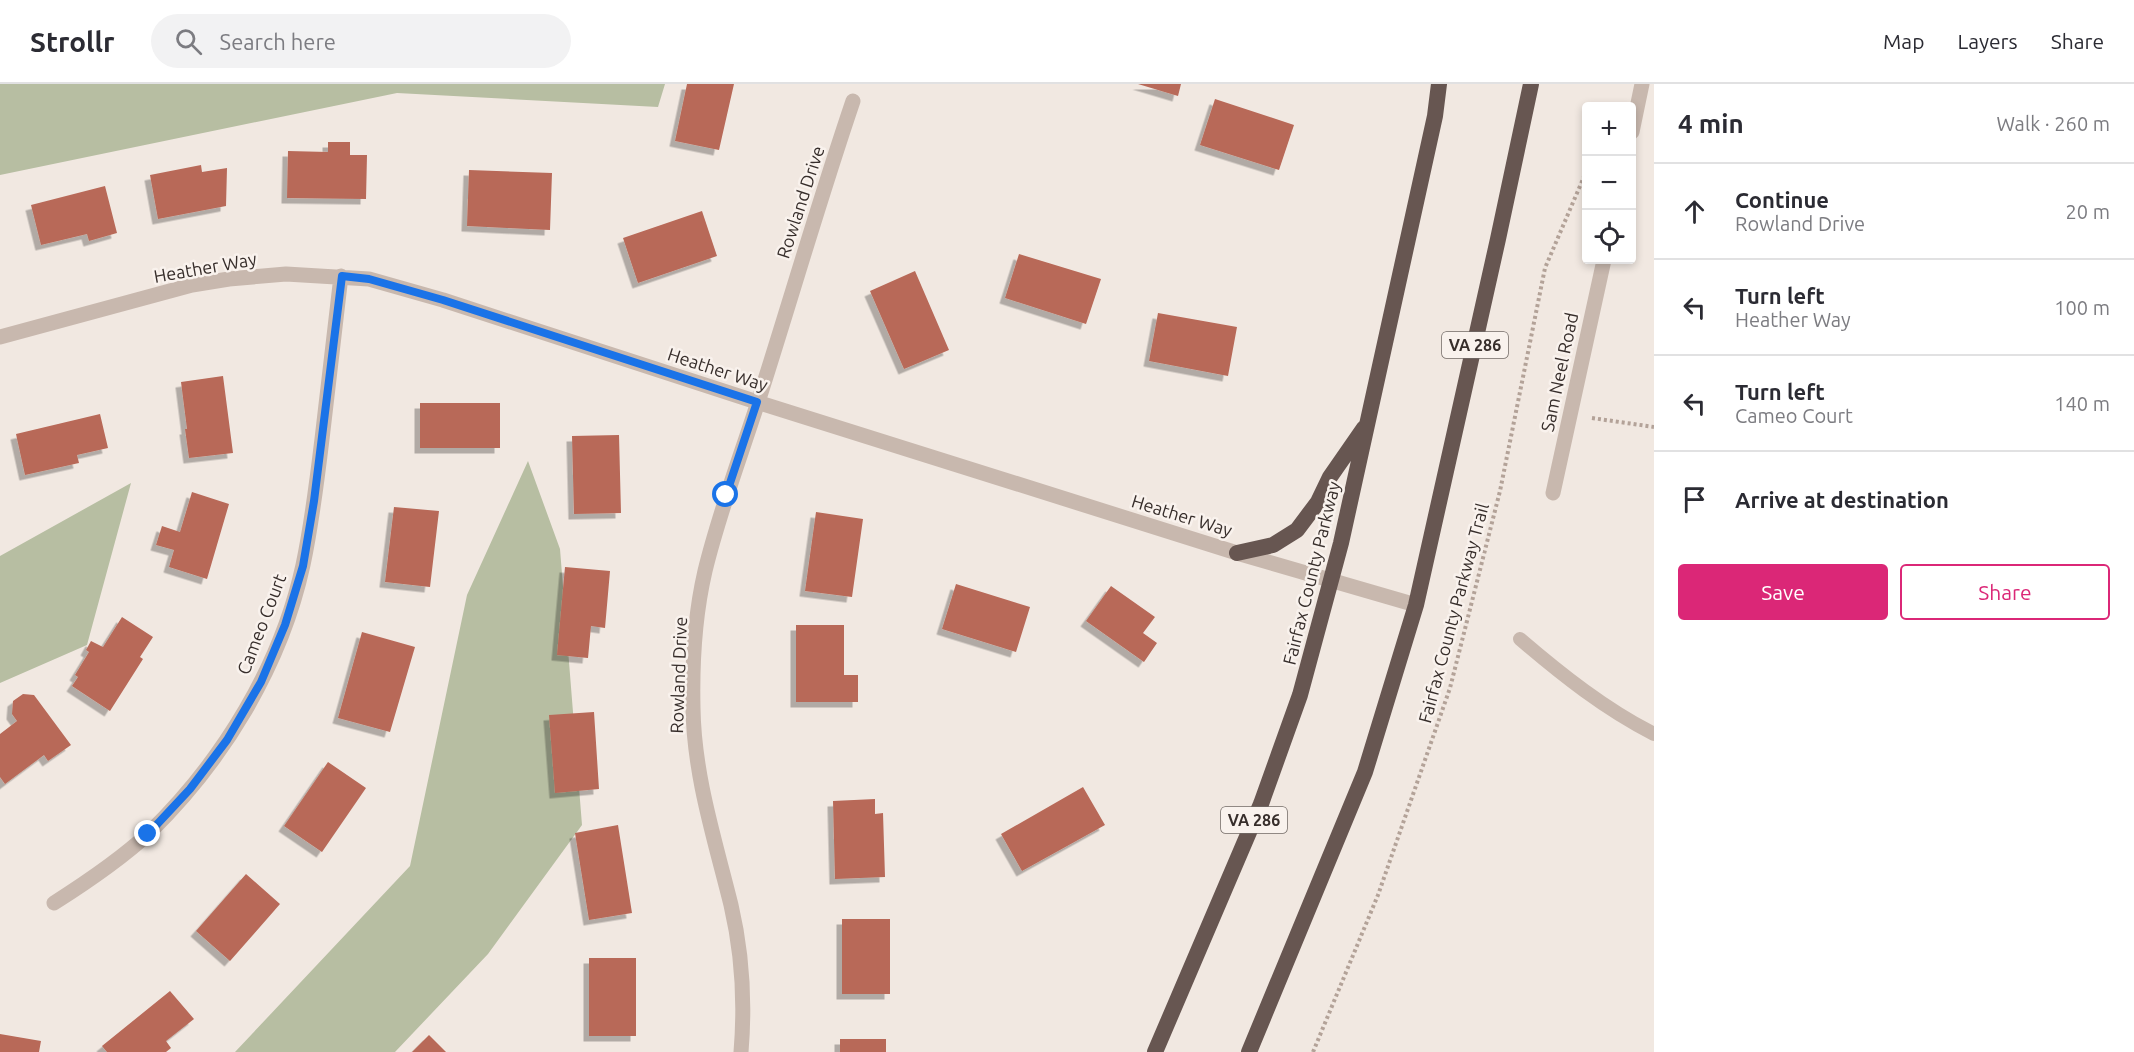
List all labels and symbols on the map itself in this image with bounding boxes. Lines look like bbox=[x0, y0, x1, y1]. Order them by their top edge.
street label: Rowland Drive bbox=[772, 143, 828, 261]
street label: Heather Way bbox=[152, 248, 258, 286]
street label: Sam Neel Road bbox=[1537, 311, 1581, 433]
road number: VA 286 bbox=[1442, 332, 1508, 358]
street label: Heather Way bbox=[665, 343, 771, 395]
street label: Fairfax County Parkway bbox=[1279, 479, 1344, 667]
route start bbox=[712, 481, 738, 507]
street label: Heather Way bbox=[1129, 490, 1235, 540]
street label: Fairfax County Parkway Trail bbox=[1414, 501, 1492, 725]
street label: Cameo Court bbox=[233, 571, 289, 677]
street label: Rowland Drive bbox=[666, 616, 690, 734]
road number: VA 286 bbox=[1221, 807, 1287, 833]
route end bbox=[134, 820, 160, 846]

